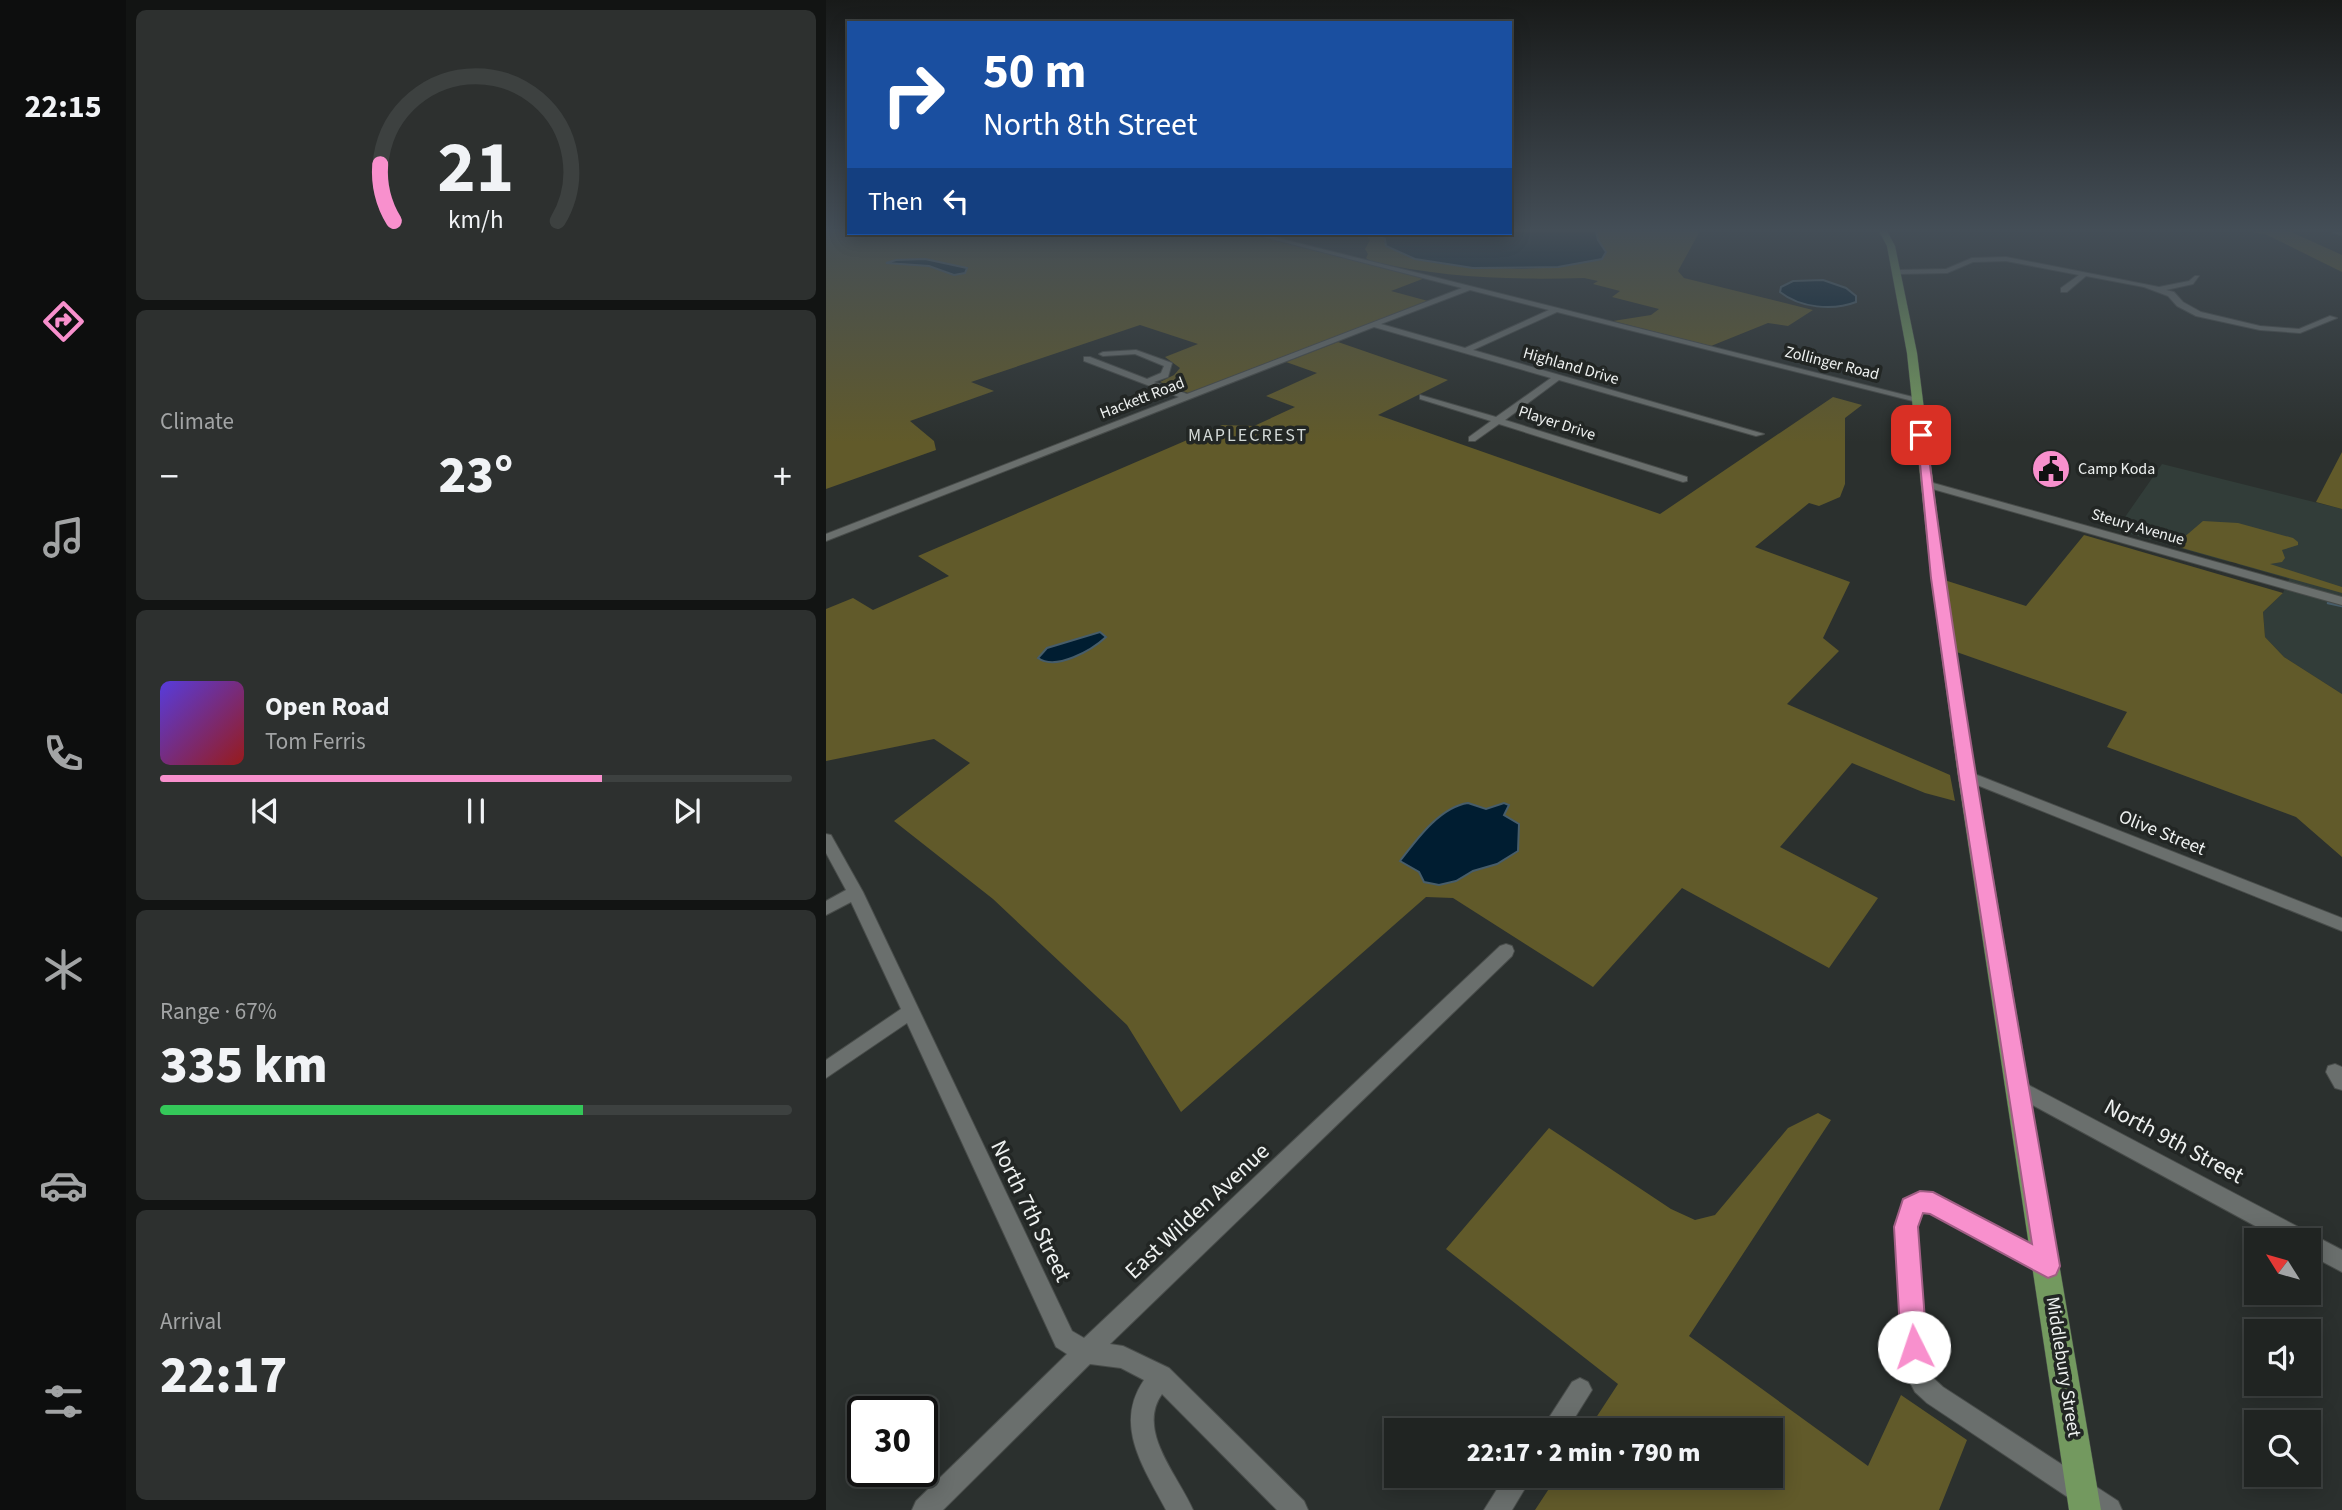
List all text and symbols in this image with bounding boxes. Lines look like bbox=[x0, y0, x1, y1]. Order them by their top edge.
text: 50 m bbox=[983, 37, 1087, 107]
icon: right bbox=[868, 49, 959, 140]
text: 22:15 bbox=[24, 84, 102, 130]
text: North 8th Street bbox=[983, 102, 1197, 148]
text: 21 bbox=[438, 116, 514, 220]
icon: left bbox=[937, 182, 975, 220]
text: Then bbox=[868, 183, 923, 220]
text: km/h bbox=[448, 202, 504, 238]
icon: directions bbox=[39, 297, 88, 346]
street label: Zollinger Road bbox=[1782, 341, 1882, 385]
street label: Highland Drive bbox=[1520, 342, 1622, 390]
street label: Hackett Road bbox=[1096, 372, 1188, 424]
street label: Player Drive bbox=[1516, 400, 1598, 446]
text: Climate bbox=[160, 405, 234, 438]
pin bbox=[1891, 405, 1951, 465]
icon: arrive bbox=[1902, 416, 1940, 454]
district label: MAPLECREST bbox=[1188, 423, 1308, 448]
text: 23° bbox=[439, 439, 513, 513]
public building icon: Camp Koda bbox=[2030, 448, 2072, 490]
text: − bbox=[160, 450, 179, 504]
text: + bbox=[773, 450, 792, 504]
place label: Camp Koda bbox=[2078, 458, 2155, 480]
street label: Steury Avenue bbox=[2089, 503, 2187, 551]
icon: music bbox=[39, 513, 88, 562]
text: Open Road bbox=[265, 688, 390, 725]
text: Tom Ferris bbox=[265, 725, 366, 758]
icon: phone bbox=[39, 729, 88, 778]
icon: previous bbox=[246, 792, 284, 830]
icon: pause bbox=[457, 792, 495, 830]
icon: next bbox=[668, 792, 706, 830]
street label: Olive Street bbox=[2114, 803, 2210, 863]
icon: climate bbox=[39, 945, 88, 994]
text: Range · 67% bbox=[160, 995, 277, 1028]
text: 335 km bbox=[160, 1029, 328, 1103]
street label: North 9th Street bbox=[2098, 1090, 2250, 1192]
street label: North 7th Street bbox=[982, 1134, 1080, 1288]
street label: East Wilden Avenue bbox=[1117, 1135, 1277, 1287]
icon: car bbox=[39, 1161, 88, 1210]
north arrow bbox=[2244, 1228, 2320, 1306]
map controls bbox=[2244, 1228, 2321, 1487]
street label: Middlebury Street bbox=[2039, 1295, 2088, 1440]
text: Arrival bbox=[160, 1305, 222, 1338]
position arrow bbox=[1877, 1310, 1951, 1384]
button: sound bbox=[2244, 1319, 2321, 1396]
text: 22:17 bbox=[160, 1339, 287, 1413]
icon: filters bbox=[39, 1377, 88, 1426]
speed limit sign: 30 bbox=[847, 1396, 938, 1487]
button: search bbox=[2244, 1410, 2321, 1487]
text: 22:17 · 2 min · 790 m bbox=[1467, 1434, 1700, 1471]

